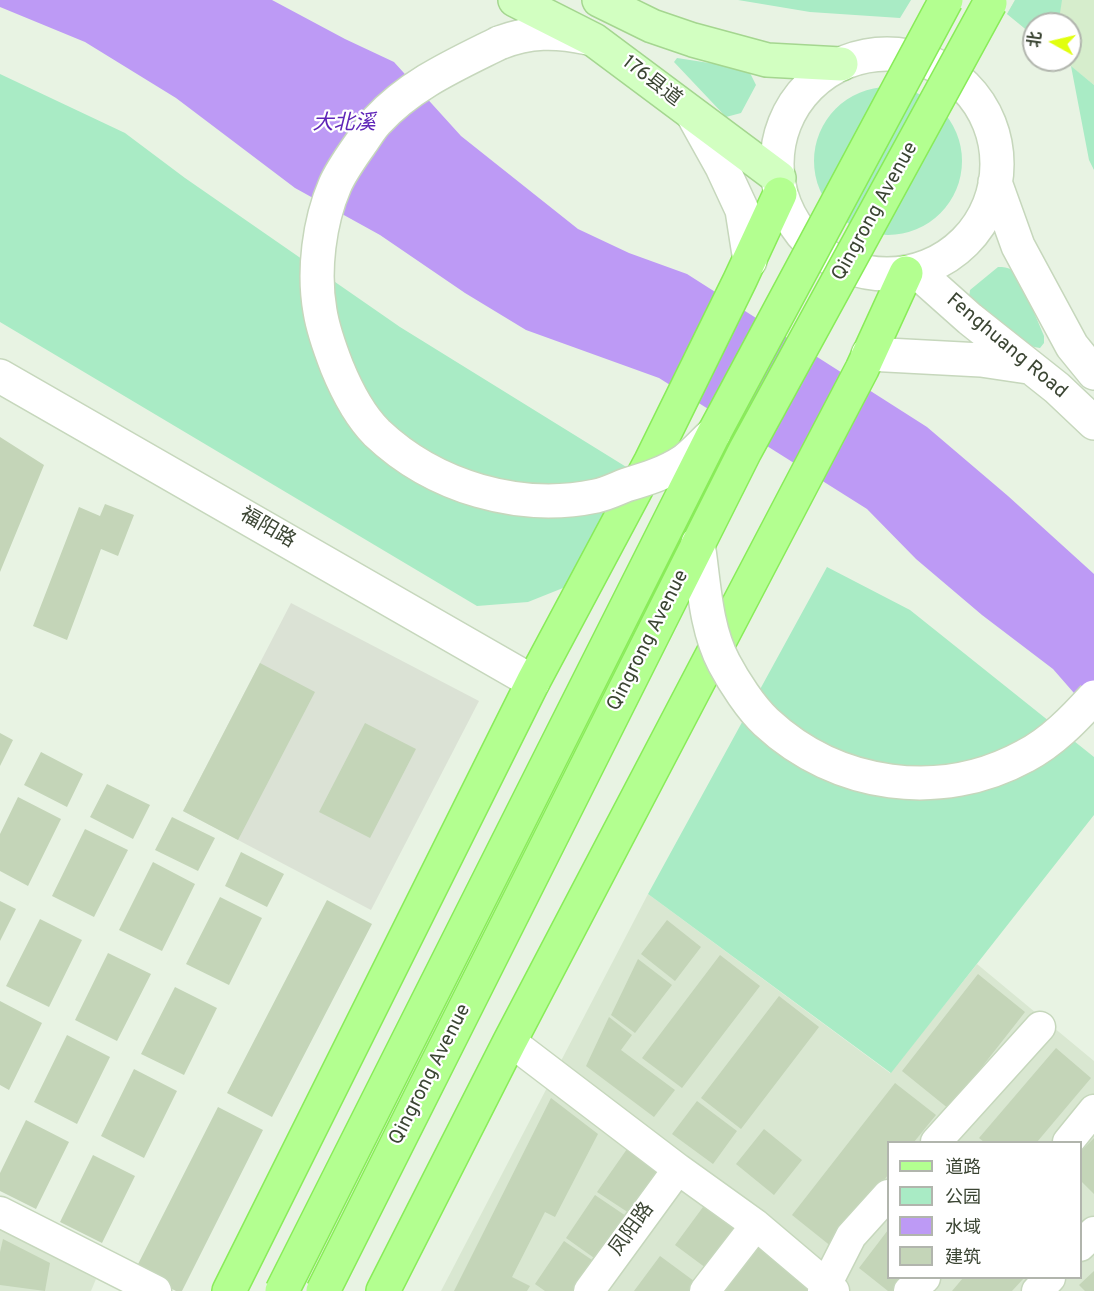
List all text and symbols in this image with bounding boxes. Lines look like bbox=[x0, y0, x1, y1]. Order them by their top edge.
north arrow bbox=[1022, 12, 1082, 72]
text: 北 bbox=[1025, 30, 1047, 49]
street label: 176县道 bbox=[617, 51, 685, 113]
water label: 大北溪 bbox=[313, 112, 375, 138]
street label: Qingrong Avenue bbox=[828, 138, 924, 286]
street label: Fenghuang Road bbox=[941, 289, 1071, 405]
street label: 福阳路 bbox=[235, 504, 299, 554]
street label: Qingrong Avenue bbox=[603, 566, 695, 716]
street label: Qingrong Avenue bbox=[385, 1000, 477, 1150]
legend bbox=[887, 1141, 1082, 1279]
text: 道路 bbox=[945, 1157, 981, 1180]
text: 公园 bbox=[945, 1187, 981, 1210]
street label: 凤阳路 bbox=[606, 1199, 660, 1261]
text: 水域 bbox=[945, 1217, 981, 1240]
text: 建筑 bbox=[945, 1247, 981, 1270]

